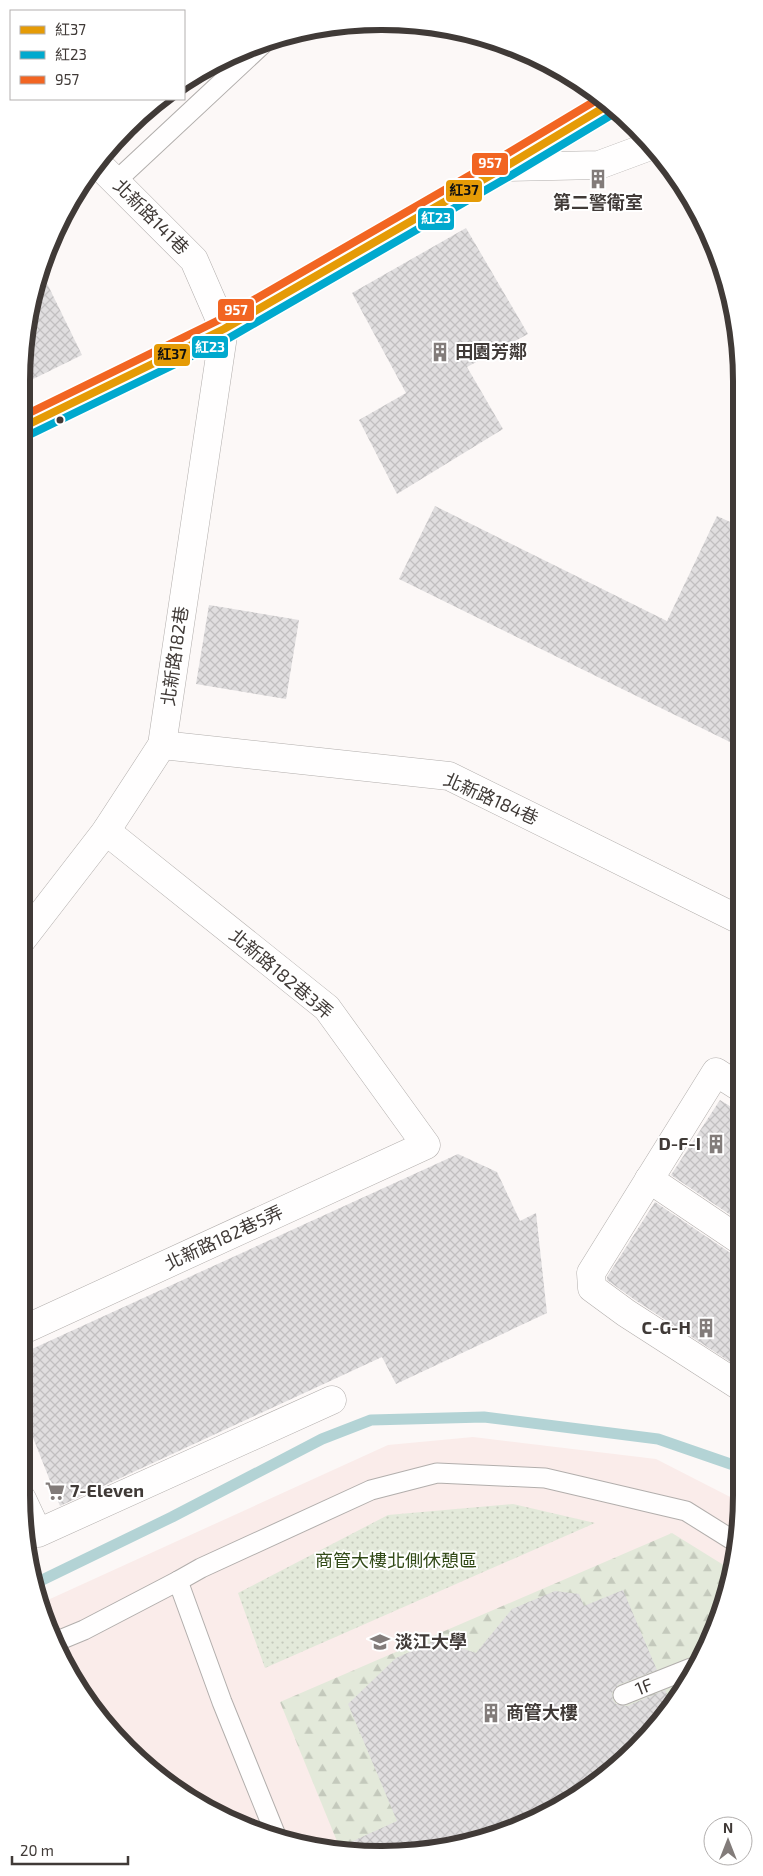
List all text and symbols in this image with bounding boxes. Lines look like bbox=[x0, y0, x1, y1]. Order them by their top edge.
legend bbox=[10, 10, 185, 100]
text: 紅37 bbox=[55, 20, 86, 38]
text: 紅23 bbox=[55, 45, 87, 63]
text: 957 bbox=[55, 70, 80, 88]
line badge: 957 bbox=[471, 152, 509, 176]
text: 957 bbox=[478, 154, 502, 171]
building icon: 第二警衛室 bbox=[587, 168, 609, 190]
street label: 北新路141巷 bbox=[109, 174, 194, 259]
line badge: 紅37 bbox=[445, 179, 483, 203]
text: 紅37 bbox=[449, 181, 479, 198]
place label: 第二警衛室 bbox=[553, 191, 643, 213]
line badge: 紅23 bbox=[417, 207, 455, 231]
text: 紅23 bbox=[421, 209, 451, 226]
line badge: 957 bbox=[217, 298, 255, 322]
text: 957 bbox=[224, 301, 248, 318]
line badge: 紅23 bbox=[191, 335, 229, 359]
text: 紅23 bbox=[195, 338, 225, 355]
place label: 田園芳鄰 bbox=[455, 340, 527, 362]
building icon: 田園芳鄰 bbox=[429, 341, 451, 363]
line badge: 紅37 bbox=[153, 343, 191, 367]
text: 紅37 bbox=[157, 345, 187, 362]
unlabelled marker bbox=[55, 415, 65, 425]
street label: 北新路182巷 bbox=[156, 605, 192, 707]
street label: 北新路184巷 bbox=[441, 767, 542, 829]
street label: 北新路182巷3弄 bbox=[225, 924, 338, 1023]
place label: D-F-I bbox=[659, 1132, 701, 1154]
building icon: D-F-I bbox=[705, 1133, 727, 1155]
street label: 北新路182巷5弄 bbox=[161, 1200, 286, 1274]
place label: C-G-H bbox=[642, 1316, 691, 1338]
building icon: C-G-H bbox=[695, 1317, 717, 1339]
place label: 7-Eleven bbox=[70, 1479, 144, 1501]
supermarket icon: 7-Eleven bbox=[44, 1480, 66, 1502]
park label: 商管大樓北側休憩區 bbox=[315, 1549, 477, 1571]
place label: 淡江大學 bbox=[395, 1630, 467, 1652]
school or university icon: 淡江大學 bbox=[369, 1631, 391, 1653]
street label: 1F bbox=[632, 1673, 656, 1699]
place label: 商管大樓 bbox=[506, 1701, 578, 1723]
building icon: 商管大樓 bbox=[480, 1702, 502, 1724]
north arrow bbox=[703, 1816, 753, 1866]
text: N bbox=[723, 1819, 733, 1836]
scale bar bbox=[12, 1834, 129, 1866]
text: 20 m bbox=[20, 1841, 54, 1859]

